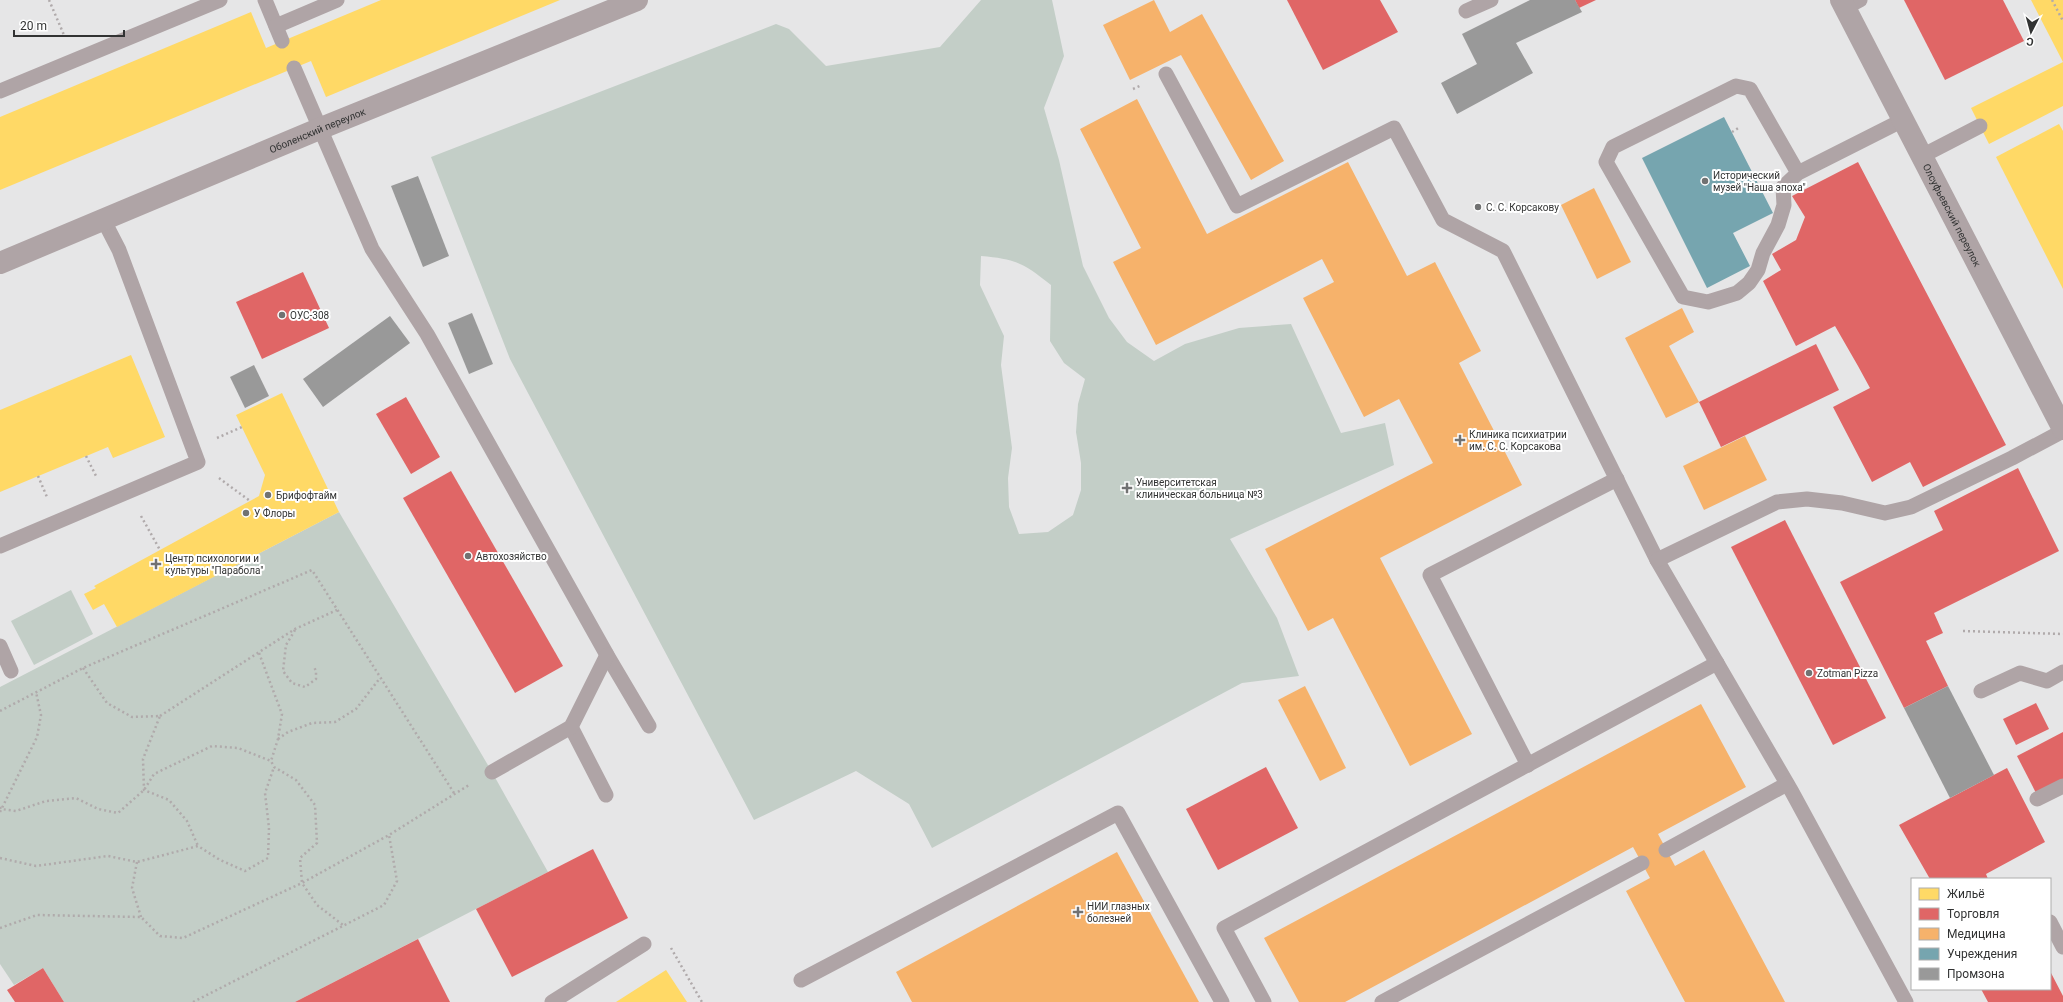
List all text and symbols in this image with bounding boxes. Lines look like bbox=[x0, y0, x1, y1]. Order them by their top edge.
scale bar bbox=[14, 12, 124, 38]
north arrow bbox=[2011, 12, 2051, 52]
text: 20 m bbox=[20, 19, 47, 33]
text: С bbox=[2026, 35, 2034, 48]
street label: Оболенский переулок bbox=[268, 106, 368, 155]
street label: Олсуфьевский переулок bbox=[1921, 162, 1983, 269]
place label: Исторический музей "Наша эпоха" bbox=[1713, 170, 1806, 193]
marker: Исторический музей "Наша эпоха" bbox=[1700, 176, 1710, 186]
marker: С. С. Корсакову bbox=[1473, 202, 1483, 212]
place label: С. С. Корсакову bbox=[1486, 202, 1559, 213]
marker: ОУС-308 bbox=[277, 310, 287, 320]
place label: ОУС-308 bbox=[290, 310, 330, 321]
place label: Клиника психиатрии им. С. С. Корсакова bbox=[1469, 429, 1567, 452]
marker: Клиника психиатрии им. С. С. Корсакова bbox=[1454, 434, 1466, 446]
place label: Университетская клиническая больница №3 bbox=[1136, 477, 1263, 500]
marker: Университетская клиническая больница №3 bbox=[1121, 482, 1133, 494]
marker: Брифофтайм bbox=[263, 490, 273, 500]
place label: Брифофтайм bbox=[276, 490, 337, 501]
place label: У Флоры bbox=[254, 507, 295, 519]
marker: У Флоры bbox=[241, 508, 251, 518]
marker: Автохозяйство bbox=[463, 551, 473, 561]
place label: Автохозяйство bbox=[476, 551, 547, 562]
place label: Центр психологии и культуры "Парабола" bbox=[165, 553, 263, 576]
marker: Центр психологии и культуры "Парабола" bbox=[150, 558, 162, 570]
marker: Zotman Pizza bbox=[1804, 668, 1814, 678]
place label: Zotman Pizza bbox=[1817, 668, 1878, 679]
legend bbox=[1911, 878, 2051, 990]
text: Жильё bbox=[1947, 887, 1985, 901]
place label: НИИ глазных болезней bbox=[1087, 901, 1150, 924]
marker: НИИ глазных болезней bbox=[1072, 906, 1084, 918]
text: Торговля bbox=[1947, 907, 1999, 921]
text: Медицина bbox=[1947, 927, 2006, 941]
text: Учреждения bbox=[1947, 947, 2017, 961]
text: Промзона bbox=[1947, 967, 2004, 981]

